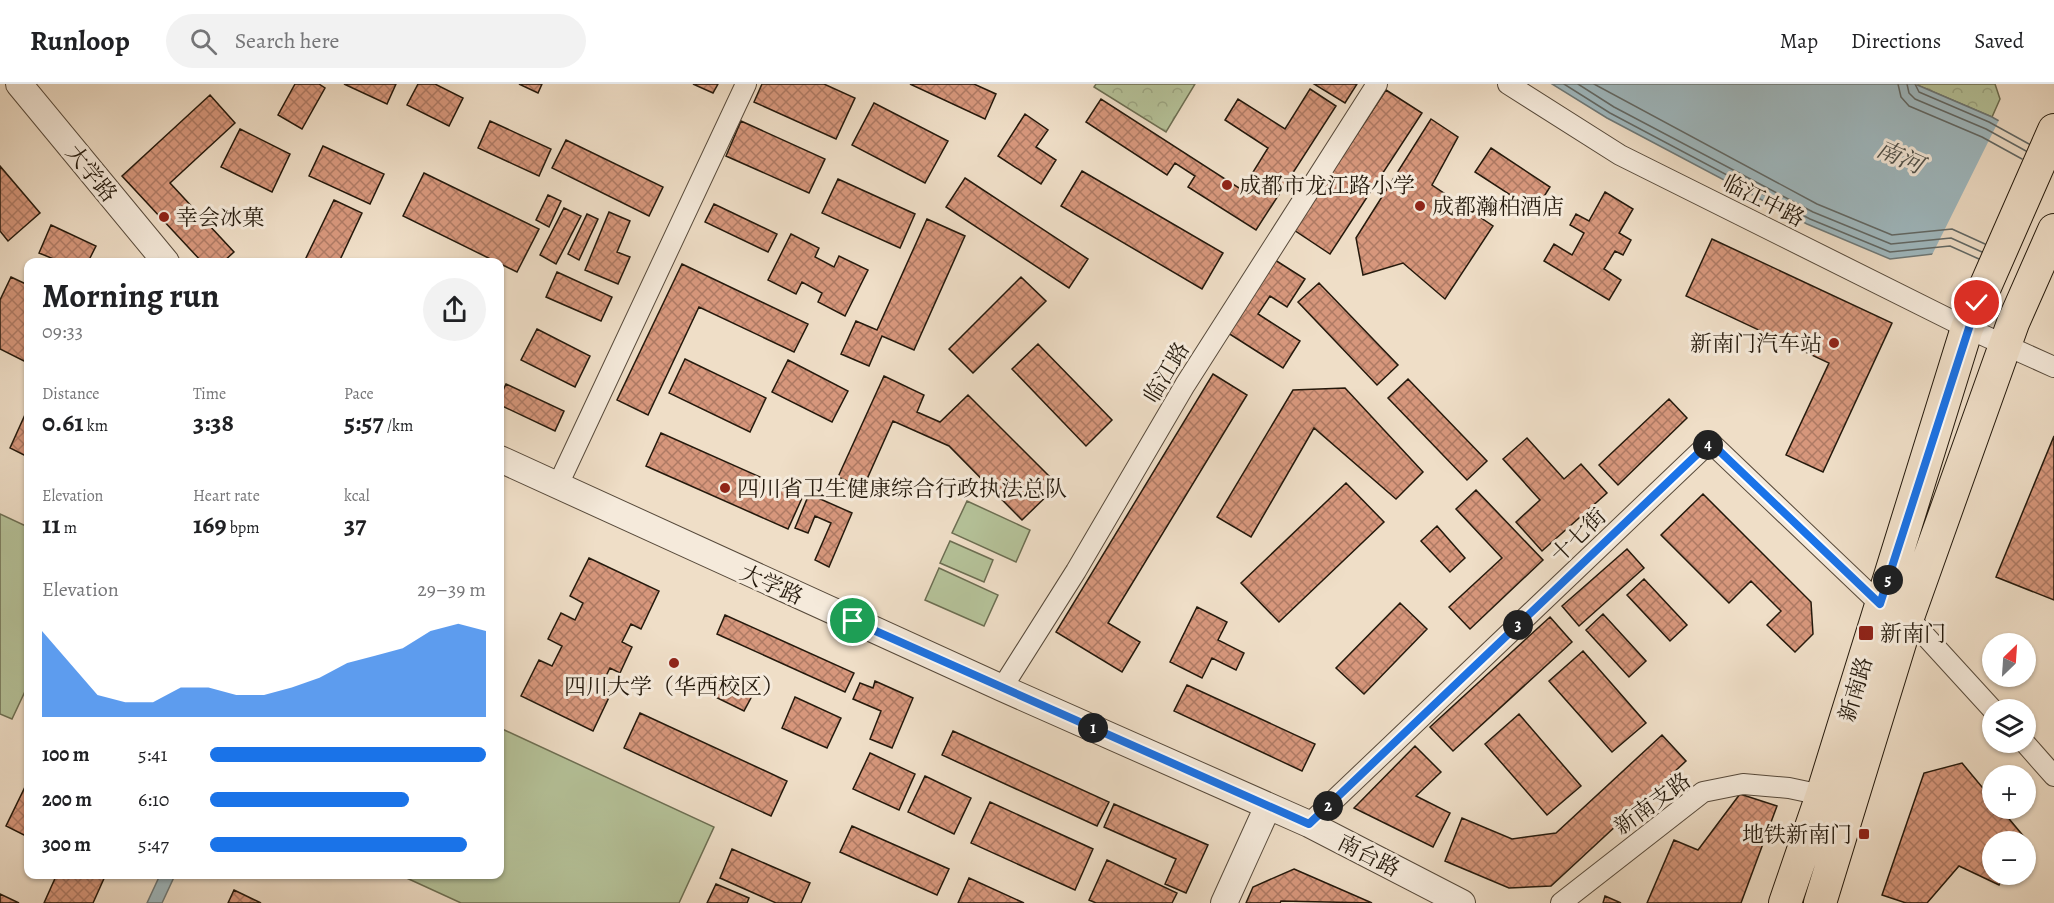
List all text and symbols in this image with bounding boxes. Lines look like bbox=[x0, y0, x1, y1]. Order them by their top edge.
search box bbox=[166, 14, 586, 68]
text: Runloop bbox=[30, 22, 130, 60]
icon: search bbox=[187, 25, 220, 58]
text: Search here bbox=[235, 26, 339, 56]
text: Map bbox=[1780, 27, 1818, 55]
text: Directions bbox=[1851, 27, 1941, 55]
text: Saved bbox=[1974, 27, 2024, 55]
water label: 南河 bbox=[1872, 133, 1932, 183]
street label: 大学路 bbox=[59, 139, 124, 209]
street label: 临江中路 bbox=[1718, 168, 1810, 234]
place label: 成都市龙江路小学 bbox=[1239, 171, 1415, 201]
marker: 成都市龙江路小学 bbox=[1220, 178, 1234, 192]
place label: 成都瀚柏酒店 bbox=[1432, 192, 1564, 222]
marker: 成都瀚柏酒店 bbox=[1413, 199, 1427, 213]
place label: 幸会冰菓 bbox=[176, 203, 264, 233]
marker: 幸会冰菓 bbox=[157, 210, 171, 224]
text: Morning run bbox=[42, 273, 219, 318]
pin bbox=[1951, 277, 2002, 328]
button: share bbox=[423, 278, 486, 341]
icon: check bbox=[1960, 286, 1993, 319]
text: 09:33 bbox=[42, 318, 83, 345]
place label: 新南门汽车站 bbox=[1690, 329, 1822, 359]
street label: 临江路 bbox=[1137, 336, 1197, 409]
marker: 新南门汽车站 bbox=[1827, 336, 1841, 350]
text: Distance bbox=[42, 383, 99, 405]
text: Time bbox=[193, 383, 226, 405]
text: Pace bbox=[344, 383, 374, 405]
text: 0.61 bbox=[42, 405, 84, 440]
text: 3:38 bbox=[193, 405, 234, 440]
text: 5:57 bbox=[344, 405, 384, 440]
text: km bbox=[84, 415, 108, 437]
text: /km bbox=[384, 415, 413, 437]
pin: 4 bbox=[1693, 430, 1723, 460]
text: 4 bbox=[1704, 434, 1712, 456]
place label: 四川省卫生健康综合行政执法总队 bbox=[737, 474, 1067, 504]
marker: 四川省卫生健康综合行政执法总队 bbox=[718, 481, 732, 495]
text: Elevation bbox=[42, 485, 103, 507]
text: Heart rate bbox=[193, 485, 260, 507]
text: kcal bbox=[344, 485, 370, 507]
street label: 十七街 bbox=[1545, 502, 1613, 569]
text: 11 bbox=[42, 507, 61, 542]
text: 169 bbox=[193, 507, 227, 542]
text: 37 bbox=[344, 507, 366, 542]
text: m bbox=[61, 517, 77, 539]
text: bpm bbox=[227, 517, 260, 539]
street label: 大学路 bbox=[735, 558, 808, 612]
pin: 5 bbox=[1873, 565, 1903, 595]
text: 5 bbox=[1885, 569, 1891, 591]
text: Elevation bbox=[42, 576, 119, 603]
text: 29–39 m bbox=[417, 576, 486, 603]
pin bbox=[827, 595, 878, 646]
icon: arrive bbox=[836, 604, 869, 637]
pin: 3 bbox=[1503, 610, 1533, 640]
text: 3 bbox=[1515, 614, 1521, 636]
place label: 新南门 bbox=[1880, 619, 1946, 649]
marker: 新南门 bbox=[1857, 624, 1875, 642]
north arrow bbox=[1982, 633, 2036, 687]
map controls bbox=[1982, 633, 2036, 885]
street label: 新南路 bbox=[1832, 653, 1880, 725]
marker: 四川大学（华西校区） bbox=[667, 656, 681, 670]
place label: 四川大学（华西校区） bbox=[564, 672, 784, 702]
button: layers bbox=[1982, 699, 2036, 753]
pin: 1 bbox=[1078, 713, 1108, 743]
text: 1 bbox=[1090, 717, 1096, 739]
text: 100 m bbox=[42, 741, 90, 768]
text: 5:41 bbox=[138, 741, 167, 768]
button: + bbox=[1982, 765, 2036, 819]
street label: 新南支路 bbox=[1608, 766, 1697, 842]
text: 200 m bbox=[42, 786, 92, 813]
text: 6:10 bbox=[138, 786, 170, 813]
pin: 2 bbox=[1313, 791, 1343, 821]
text: 2 bbox=[1324, 795, 1332, 817]
place label: 地铁新南门 bbox=[1742, 820, 1852, 850]
marker: 地铁新南门 bbox=[1857, 827, 1871, 841]
street label: 南台路 bbox=[1332, 828, 1405, 884]
text: 300 m bbox=[42, 831, 91, 858]
text: 5:47 bbox=[138, 831, 169, 858]
button: − bbox=[1982, 831, 2036, 885]

